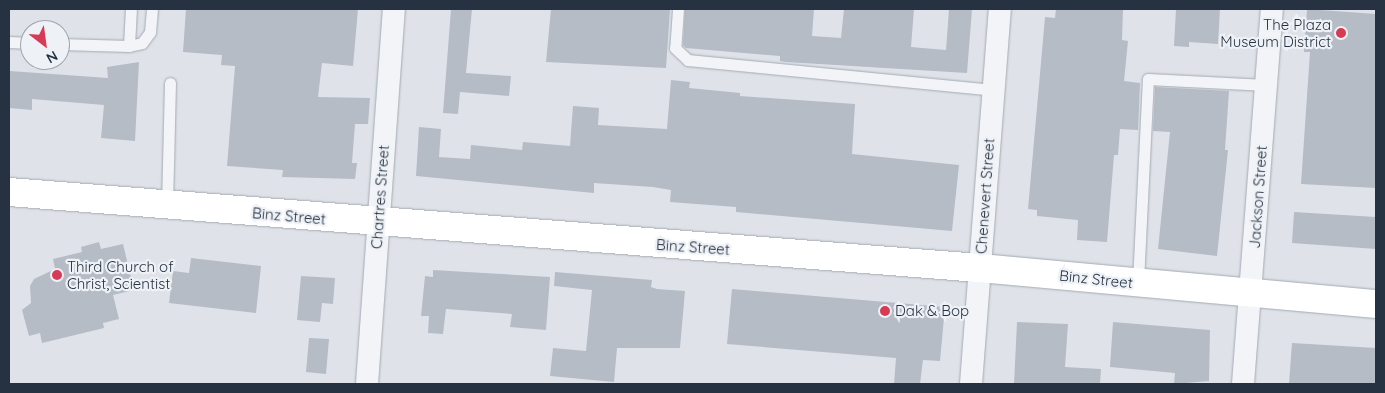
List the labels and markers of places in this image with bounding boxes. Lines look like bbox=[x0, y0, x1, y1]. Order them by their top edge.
place label: The Plaza Museum District bbox=[1220, 15, 1331, 50]
marker: The Plaza Museum District bbox=[1335, 27, 1347, 39]
place label: Third Church of Christ, Scientist bbox=[67, 257, 174, 292]
marker: Third Church of Christ, Scientist bbox=[51, 269, 63, 281]
place label: Dak & Bop bbox=[895, 302, 969, 320]
marker: Dak & Bop bbox=[879, 305, 891, 317]

